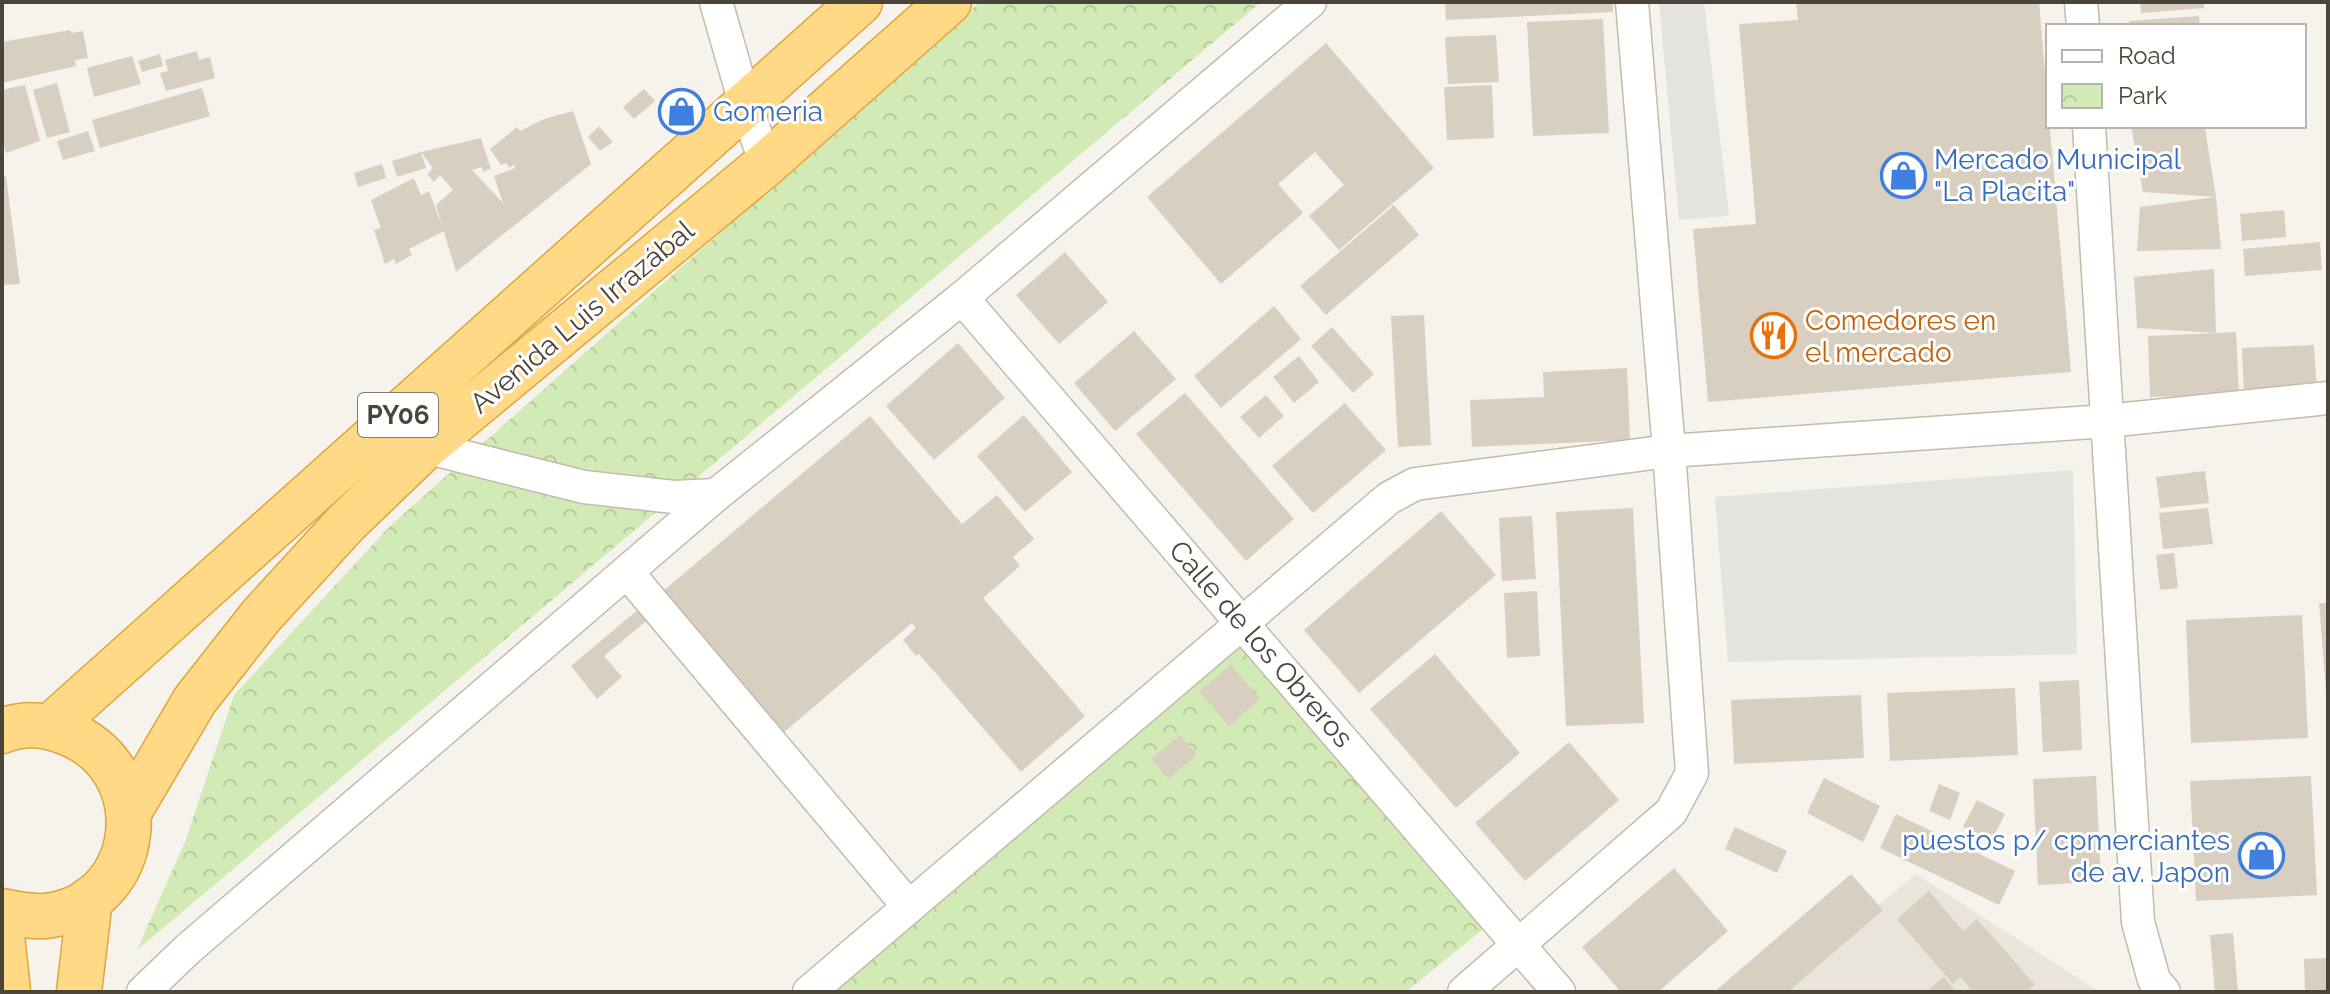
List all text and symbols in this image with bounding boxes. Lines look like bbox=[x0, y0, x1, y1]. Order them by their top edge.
legend bbox=[2046, 24, 2306, 128]
text: Road bbox=[2118, 41, 2176, 70]
text: Park bbox=[2118, 81, 2167, 110]
shop icon: Gomeria bbox=[658, 87, 706, 135]
place label: Gomeria bbox=[713, 95, 823, 128]
place label: Mercado Municipal "La Placita" bbox=[1934, 143, 2182, 208]
shop icon: Mercado Municipal "La Placita" bbox=[1879, 151, 1927, 199]
street label: Avenida Luis Irrazábal bbox=[463, 214, 701, 420]
place label: Comedores en el mercado bbox=[1805, 304, 1996, 369]
restaurant icon: Comedores en el mercado bbox=[1750, 312, 1798, 360]
road number: PY06 bbox=[358, 393, 438, 437]
street label: Calle de los Obreros bbox=[1162, 534, 1360, 754]
place label: puestos p/ cpmerciantes de av. Japon bbox=[1902, 824, 2230, 889]
shop icon: puestos p/ cpmerciantes de av. Japon bbox=[2237, 832, 2285, 880]

